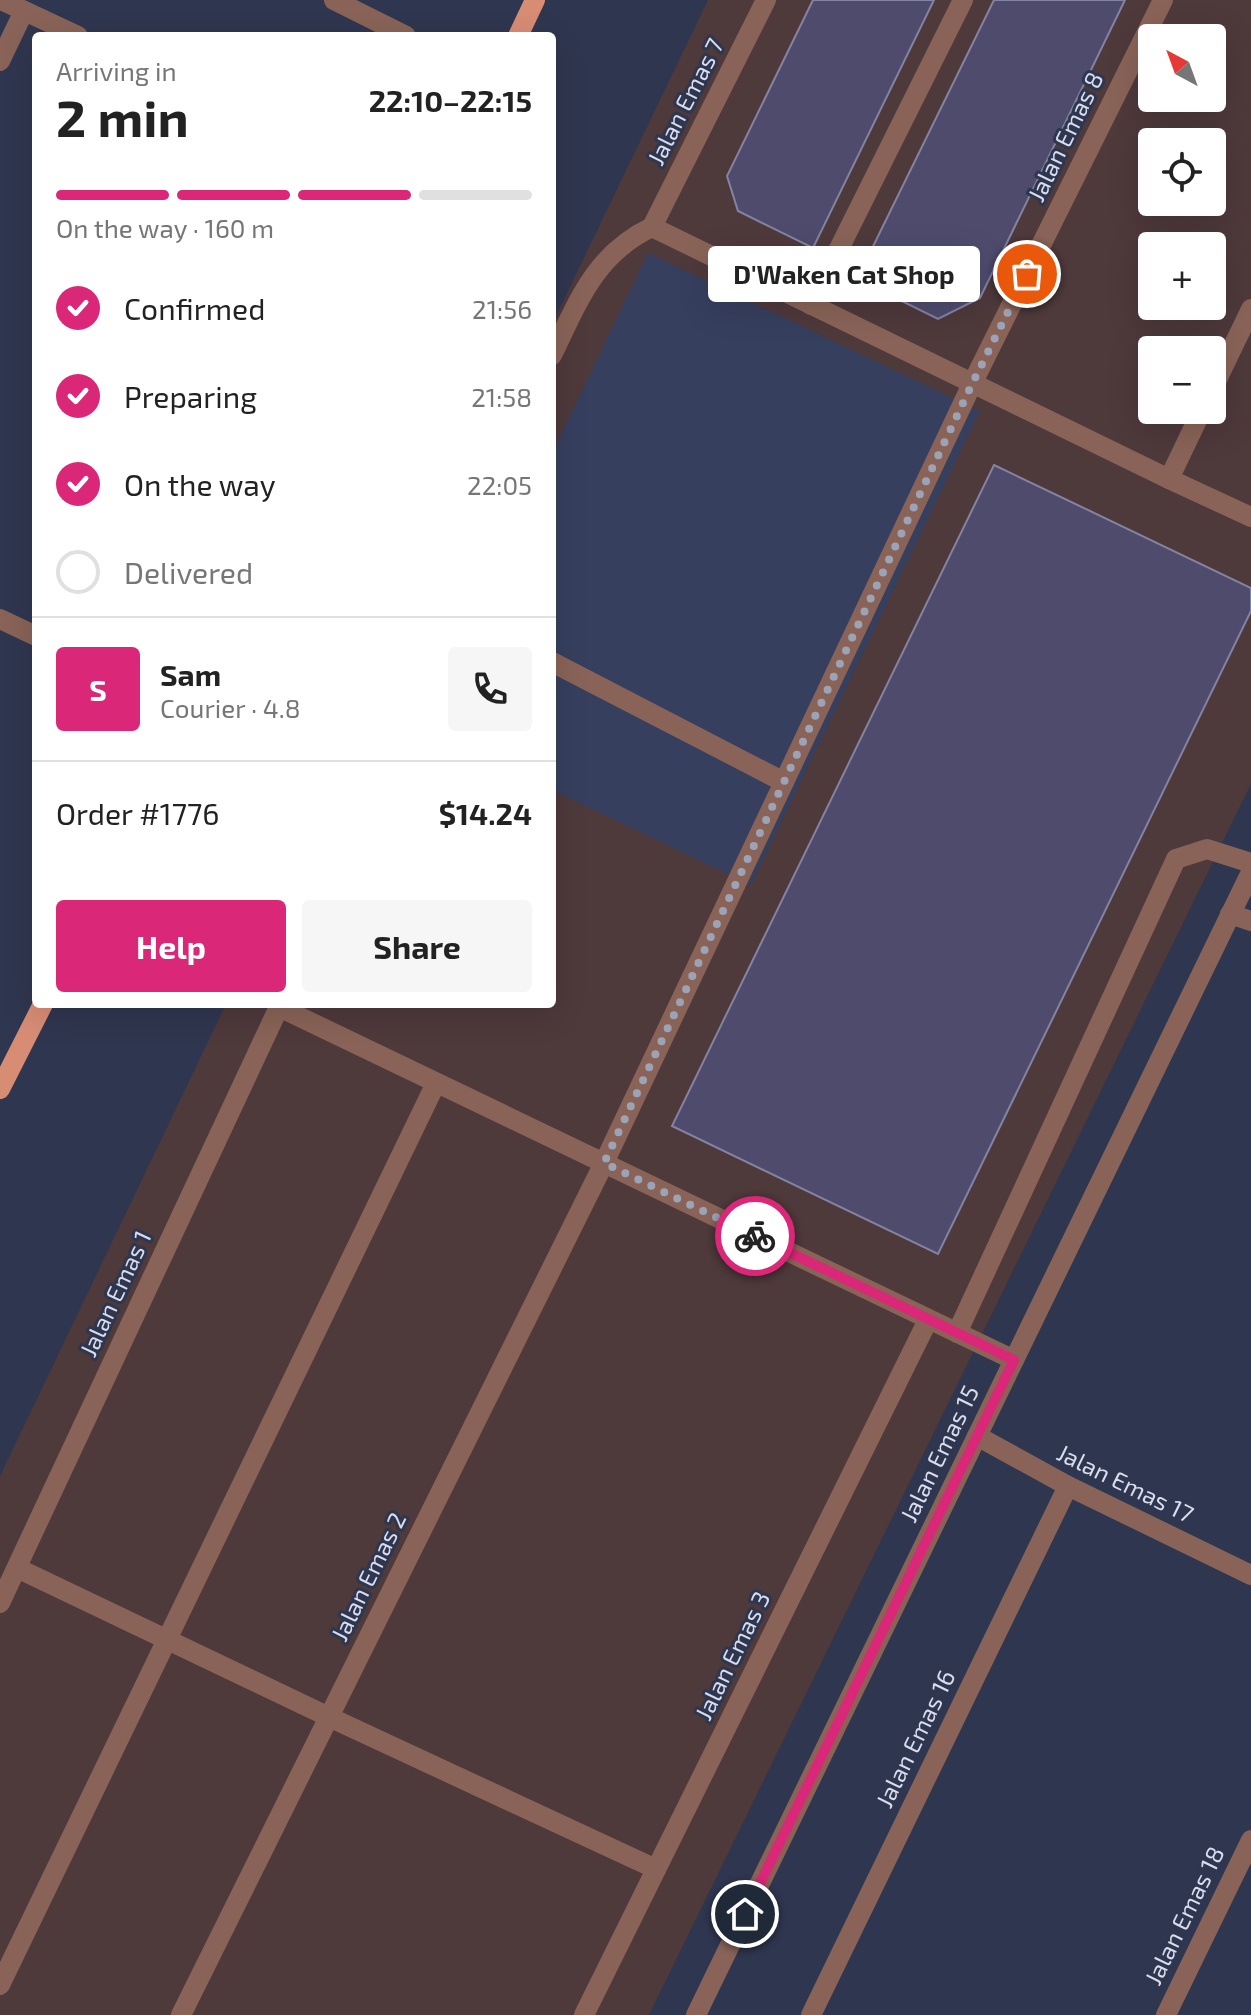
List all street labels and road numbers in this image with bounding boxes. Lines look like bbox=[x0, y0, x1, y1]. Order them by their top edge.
street label: Jalan Emas 7 bbox=[640, 33, 729, 170]
street label: Jalan Emas 8 bbox=[1021, 67, 1109, 206]
street label: Jalan Emas 1 bbox=[73, 1226, 156, 1361]
street label: Jalan Emas 15 bbox=[893, 1380, 984, 1526]
street label: Jalan Emas 17 bbox=[1053, 1437, 1199, 1528]
street label: Jalan Emas 2 bbox=[324, 1507, 411, 1645]
street label: Jalan Emas 3 bbox=[688, 1586, 775, 1724]
street label: Jalan Emas 16 bbox=[869, 1665, 960, 1812]
street label: Jalan Emas 18 bbox=[1138, 1841, 1230, 1989]

